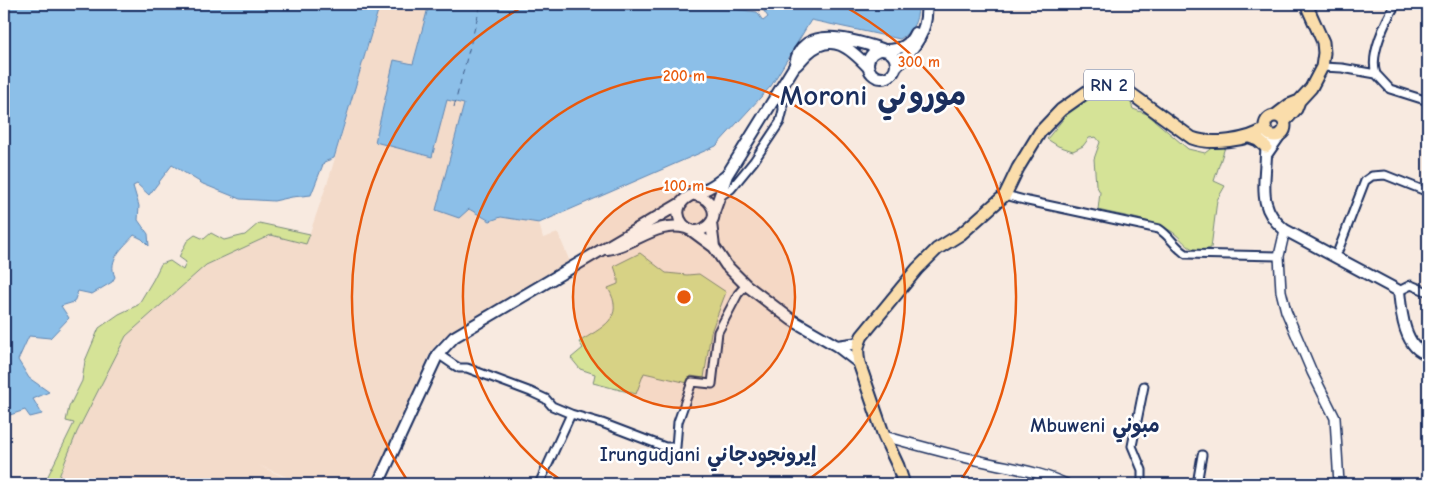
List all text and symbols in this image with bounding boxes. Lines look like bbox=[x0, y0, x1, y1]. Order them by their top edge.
text: 300 m bbox=[898, 53, 940, 71]
text: 200 m bbox=[663, 67, 705, 85]
road number: RN 2 bbox=[1084, 70, 1134, 100]
district label: Moroni موروني bbox=[780, 79, 966, 121]
text: 100 m bbox=[664, 177, 704, 195]
centre of rings bbox=[675, 288, 693, 306]
district label: Mbuweni مبوني bbox=[1030, 414, 1160, 443]
district label: Irungudjani إيرونجودجاني bbox=[600, 443, 816, 472]

